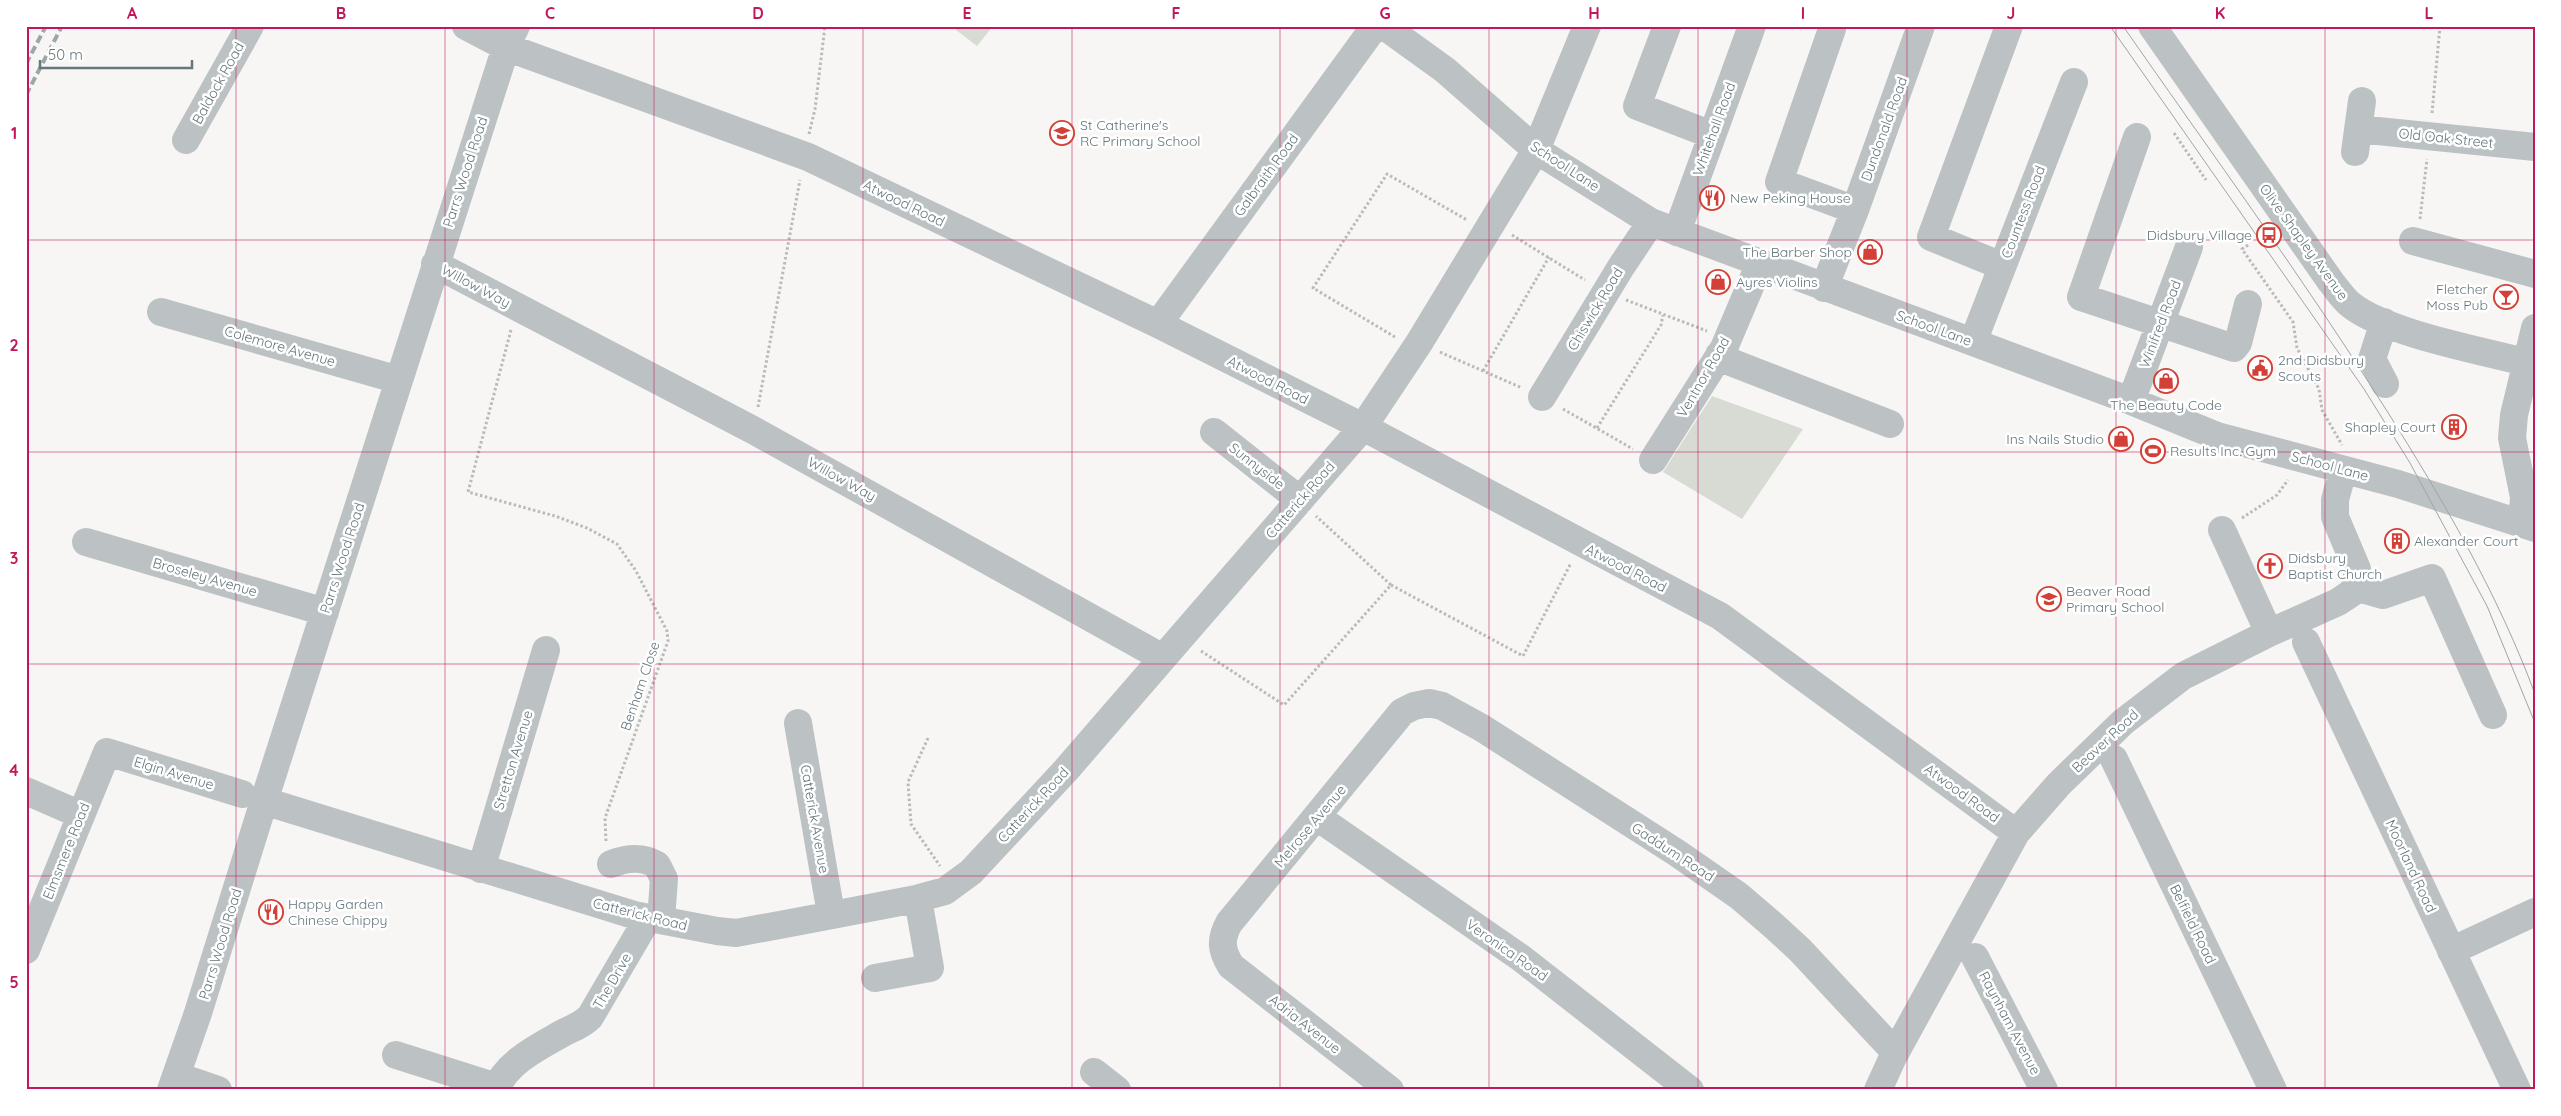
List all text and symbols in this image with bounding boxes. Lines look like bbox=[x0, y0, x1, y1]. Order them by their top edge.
text: A bbox=[127, 3, 138, 23]
text: B bbox=[336, 3, 346, 23]
text: C bbox=[545, 3, 555, 23]
text: D bbox=[752, 3, 764, 23]
text: E bbox=[962, 3, 972, 23]
text: F bbox=[1172, 3, 1181, 23]
text: G bbox=[1379, 3, 1391, 23]
text: H bbox=[1588, 3, 1600, 23]
text: I bbox=[1801, 3, 1805, 23]
text: J bbox=[2007, 3, 2015, 23]
text: K bbox=[2215, 3, 2225, 23]
text: L bbox=[2425, 3, 2434, 23]
scale bar bbox=[40, 38, 192, 70]
street label: Baldock Road bbox=[188, 39, 248, 127]
text: 50 m bbox=[48, 45, 83, 64]
street label: Dundonald Road bbox=[1857, 74, 1911, 184]
street label: Whitehall Road bbox=[1689, 80, 1739, 178]
street label: Parrs Wood Road bbox=[439, 114, 491, 230]
place label: St Catherine's RC Primary School bbox=[1080, 116, 1201, 150]
school or university icon: St Catherine's RC Primary School bbox=[1049, 120, 1075, 146]
text: 1 bbox=[11, 123, 17, 143]
street label: Old Oak Street bbox=[2398, 124, 2494, 152]
street label: Galbraith Road bbox=[1230, 130, 1302, 220]
street label: School Lane bbox=[1527, 137, 1603, 195]
street label: Countess Road bbox=[1997, 163, 2049, 261]
street label: Atwood Road bbox=[860, 175, 948, 231]
street label: Olive Shapley Avenue bbox=[2256, 180, 2352, 304]
restaurant icon: New Peking House bbox=[1699, 185, 1725, 211]
place label: New Peking House bbox=[1730, 189, 1851, 207]
bus stop icon: Didsbury Village bbox=[2256, 222, 2282, 248]
place label: Didsbury Village bbox=[2147, 226, 2252, 244]
shop icon: The Barber Shop bbox=[1857, 239, 1883, 265]
place label: The Barber Shop bbox=[1743, 243, 1852, 261]
street label: Willow Way bbox=[438, 260, 514, 312]
street label: Chiswick Road bbox=[1563, 264, 1627, 354]
shop icon: Ayres Violins bbox=[1705, 269, 1731, 295]
place label: Ayres Violins bbox=[1736, 273, 1818, 291]
street label: Winifred Road bbox=[2135, 278, 2185, 370]
place label: Fletcher Moss Pub bbox=[2426, 280, 2489, 314]
bar icon: Fletcher Moss Pub bbox=[2493, 284, 2519, 310]
street label: School Lane bbox=[1894, 306, 1974, 350]
street label: Colemore Avenue bbox=[222, 322, 338, 370]
street label: Ventnor Road bbox=[1673, 333, 1733, 421]
text: 2 bbox=[9, 335, 19, 355]
place label: 2nd Didsbury Scouts bbox=[2278, 351, 2364, 385]
street label: Atwood Road bbox=[1224, 352, 1312, 408]
public building icon: 2nd Didsbury Scouts bbox=[2247, 355, 2273, 381]
shop icon: The Beauty Code bbox=[2153, 368, 2179, 394]
place label: The Beauty Code bbox=[2110, 396, 2222, 414]
building icon: Shapley Court bbox=[2441, 414, 2467, 440]
place label: Shapley Court bbox=[2345, 418, 2436, 436]
shop icon: Ins Nails Studio bbox=[2108, 426, 2134, 452]
place label: Ins Nails Studio bbox=[2006, 430, 2104, 448]
sports icon: Results Inc. Gym bbox=[2140, 438, 2166, 464]
street label: Sunnyside bbox=[1226, 439, 1289, 493]
place label: Results Inc. Gym bbox=[2170, 442, 2276, 460]
street label: School Lane bbox=[2290, 447, 2371, 485]
street label: Willow Way bbox=[805, 453, 879, 505]
street label: Catterick Road bbox=[1262, 458, 1338, 542]
street label: Parrs Wood Road bbox=[316, 500, 368, 616]
building icon: Alexander Court bbox=[2384, 528, 2410, 554]
place label: Alexander Court bbox=[2414, 532, 2519, 550]
street label: Atwood Road bbox=[1582, 540, 1670, 596]
text: 3 bbox=[10, 548, 18, 568]
place label: Didsbury Baptist Church bbox=[2288, 549, 2382, 583]
church icon: Didsbury Baptist Church bbox=[2257, 553, 2283, 579]
street label: Broseley Avenue bbox=[151, 554, 259, 601]
place label: Beaver Road Primary School bbox=[2066, 582, 2164, 616]
school or university icon: Beaver Road Primary School bbox=[2036, 586, 2062, 612]
street label: Benham Close bbox=[616, 639, 664, 733]
street label: Beaver Road bbox=[2068, 706, 2142, 776]
street label: Stretton Avenue bbox=[489, 708, 537, 812]
street label: Elgin Avenue bbox=[132, 752, 216, 794]
text: 4 bbox=[9, 760, 19, 780]
street label: Atwood Road bbox=[1921, 760, 2003, 826]
street label: Catterick Avenue bbox=[797, 763, 833, 875]
street label: Catterick Road bbox=[993, 764, 1073, 846]
street label: Melrose Avenue bbox=[1270, 781, 1350, 871]
street label: Elmsmere Road bbox=[38, 800, 94, 902]
street label: Moorland Road bbox=[2382, 817, 2440, 915]
street label: Gaddum Road bbox=[1628, 819, 1718, 885]
street label: Belfield Road bbox=[2166, 881, 2220, 967]
street label: Parrs Wood Road bbox=[195, 886, 245, 1002]
street label: Catterick Road bbox=[591, 894, 689, 934]
place label: Happy Garden Chinese Chippy bbox=[288, 895, 387, 929]
restaurant icon: Happy Garden Chinese Chippy bbox=[258, 899, 284, 925]
street label: Veronica Road bbox=[1463, 915, 1551, 985]
street label: The Drive bbox=[589, 950, 635, 1012]
street label: Raynham Avenue bbox=[1975, 968, 2045, 1078]
text: 5 bbox=[9, 972, 19, 992]
street label: Adria Avenue bbox=[1266, 990, 1345, 1058]

